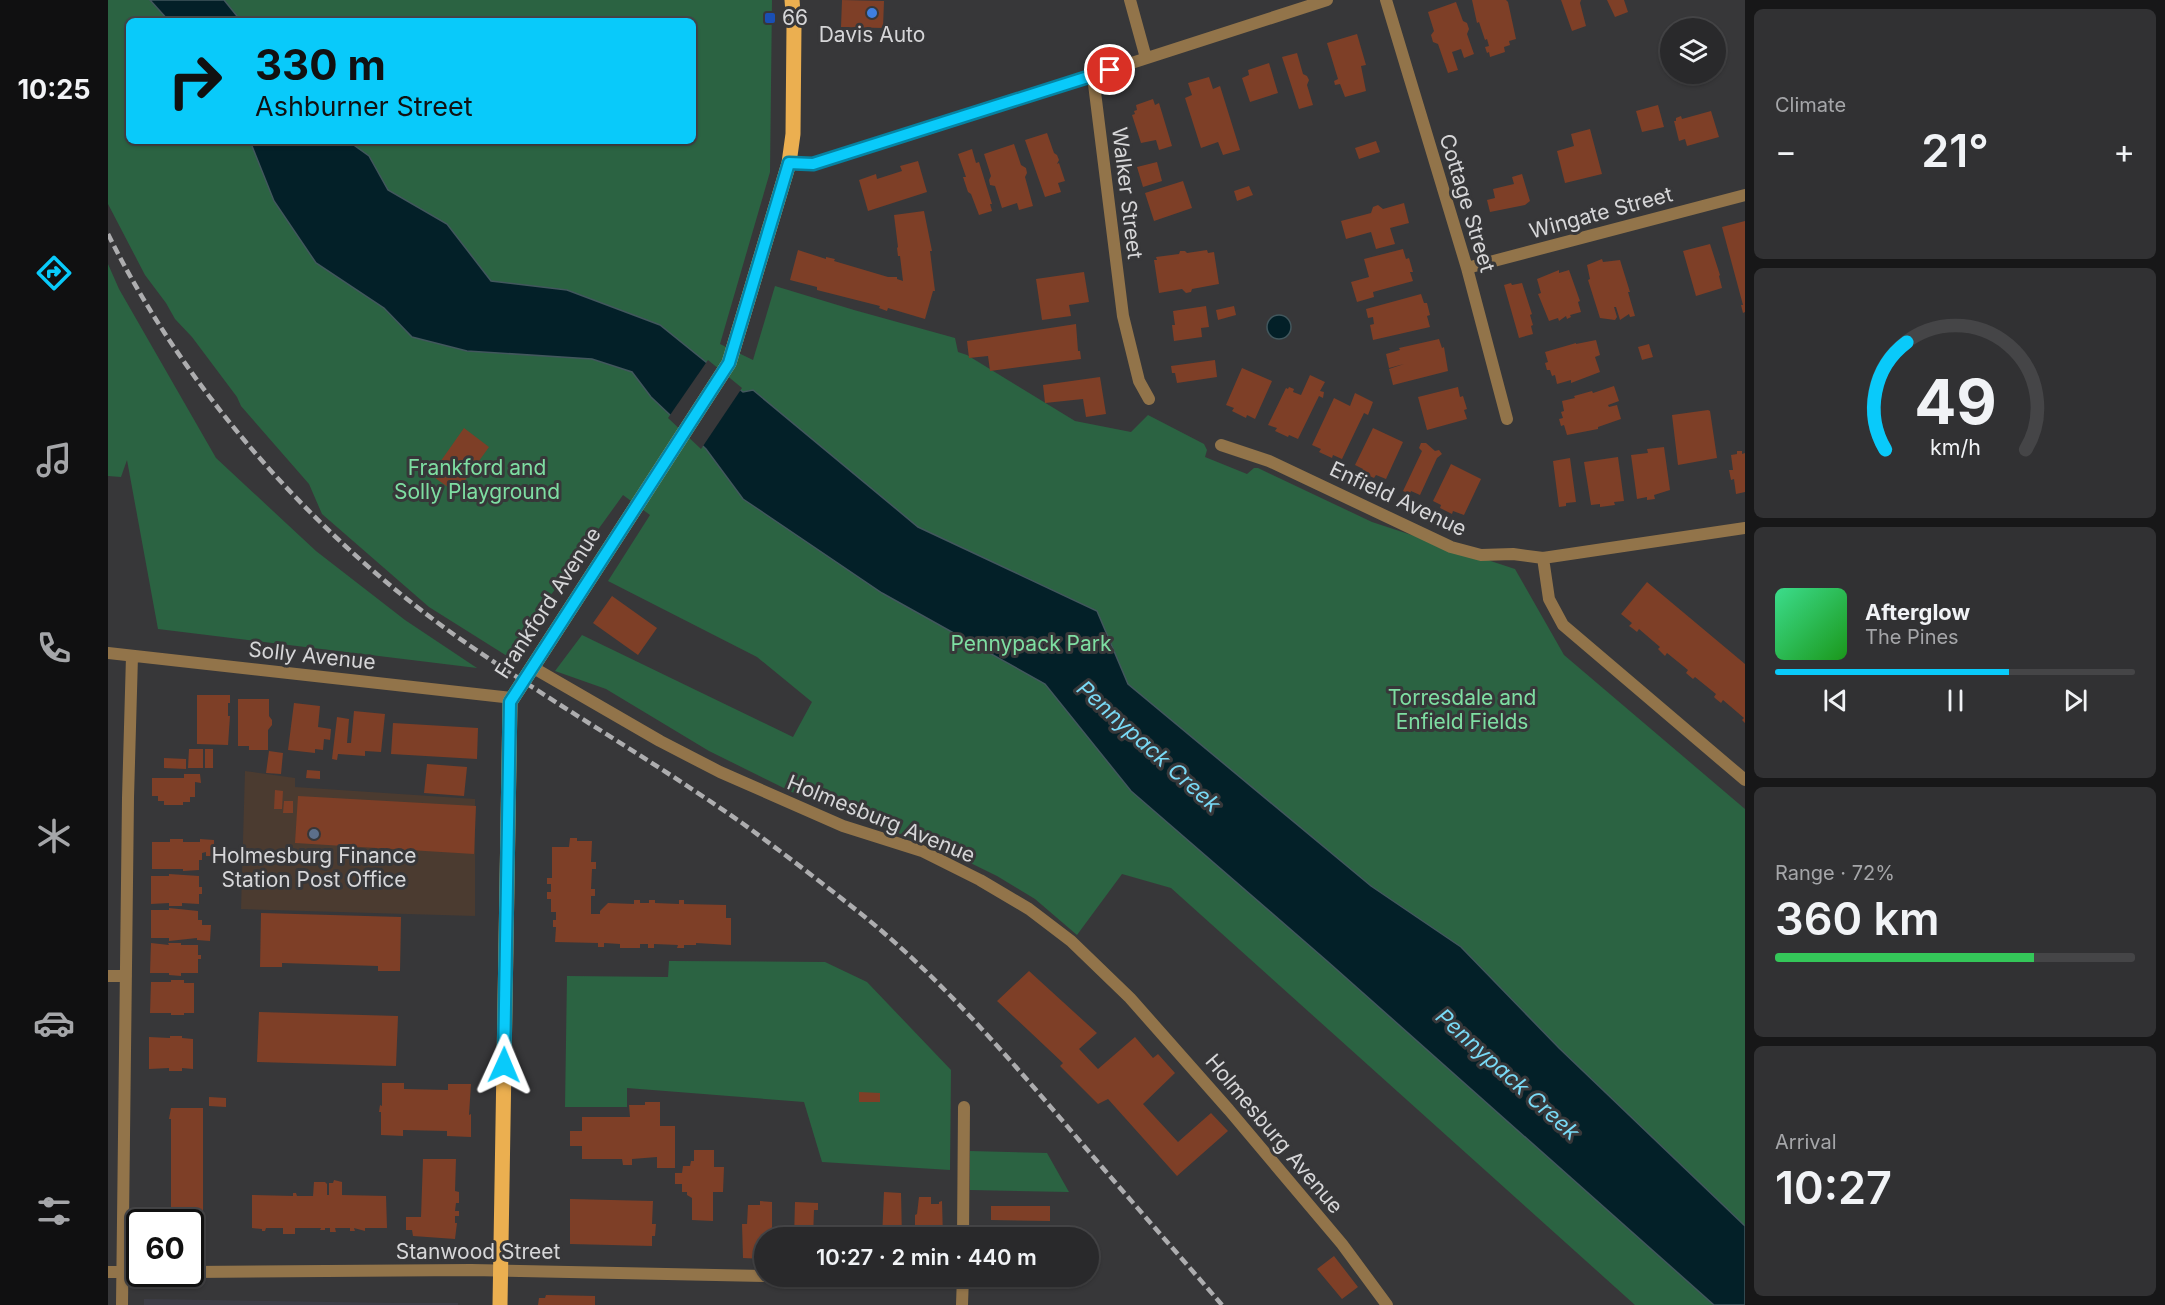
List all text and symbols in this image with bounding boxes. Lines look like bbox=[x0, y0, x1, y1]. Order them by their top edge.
place label: 66 bbox=[782, 5, 808, 30]
marker: Davis Auto bbox=[865, 6, 879, 20]
marker: 66 bbox=[763, 11, 777, 25]
map controls bbox=[1660, 18, 1726, 84]
button: layers bbox=[1660, 18, 1726, 84]
place label: Davis Auto bbox=[819, 22, 925, 47]
text: 330 m bbox=[255, 39, 386, 90]
icon: right bbox=[156, 42, 234, 120]
pin bbox=[1084, 44, 1135, 95]
icon: arrive bbox=[1093, 53, 1126, 86]
text: 10:25 bbox=[17, 73, 91, 106]
text: Ashburner Street bbox=[255, 90, 473, 123]
text: Climate bbox=[1775, 93, 1846, 117]
text: 21° bbox=[1921, 123, 1989, 178]
street label: Walker Street bbox=[1107, 125, 1148, 261]
street label: Cottage Street bbox=[1435, 131, 1500, 275]
text: − bbox=[1775, 131, 1797, 171]
text: + bbox=[2113, 131, 2135, 171]
street label: Wingate Street bbox=[1527, 181, 1675, 244]
icon: directions bbox=[33, 252, 75, 294]
text: 49 bbox=[1914, 364, 1996, 439]
text: km/h bbox=[1930, 435, 1980, 461]
icon: music bbox=[33, 439, 75, 481]
park label: Frankford and Solly Playground bbox=[394, 455, 560, 504]
street label: Enfield Avenue bbox=[1326, 456, 1470, 541]
street label: Frankford Avenue bbox=[489, 522, 606, 683]
text: Afterglow bbox=[1865, 599, 1970, 625]
text: The Pines bbox=[1865, 625, 1959, 649]
icon: phone bbox=[33, 627, 75, 669]
park label: Pennypack Park bbox=[950, 631, 1112, 656]
street label: Solly Avenue bbox=[247, 636, 377, 675]
water label: Pennypack Creek bbox=[1072, 675, 1227, 818]
icon: previous bbox=[1819, 684, 1852, 717]
icon: pause bbox=[1939, 684, 1972, 717]
icon: next bbox=[2059, 684, 2092, 717]
park label: Torresdale and Enfield Fields bbox=[1388, 685, 1536, 734]
street label: Holmesburg Avenue bbox=[784, 769, 979, 868]
icon: climate bbox=[33, 815, 75, 857]
marker: Holmesburg Finance Station Post Office bbox=[307, 827, 321, 841]
place label: Holmesburg Finance Station Post Office bbox=[212, 843, 416, 892]
text: Range · 72% bbox=[1775, 861, 1895, 885]
text: 360 km bbox=[1775, 891, 1940, 946]
icon: car bbox=[33, 1002, 75, 1044]
water label: Pennypack Creek bbox=[1431, 1003, 1586, 1146]
position arrow bbox=[472, 1033, 536, 1097]
street label: Holmesburg Avenue bbox=[1200, 1049, 1348, 1218]
text: Arrival bbox=[1775, 1130, 1837, 1154]
text: 10:27 bbox=[1775, 1160, 1892, 1215]
icon: filters bbox=[33, 1190, 75, 1232]
speed limit sign: 60 bbox=[126, 1209, 204, 1287]
street label: Stanwood Street bbox=[396, 1239, 560, 1264]
text: 10:27 · 2 min · 440 m bbox=[816, 1244, 1037, 1270]

